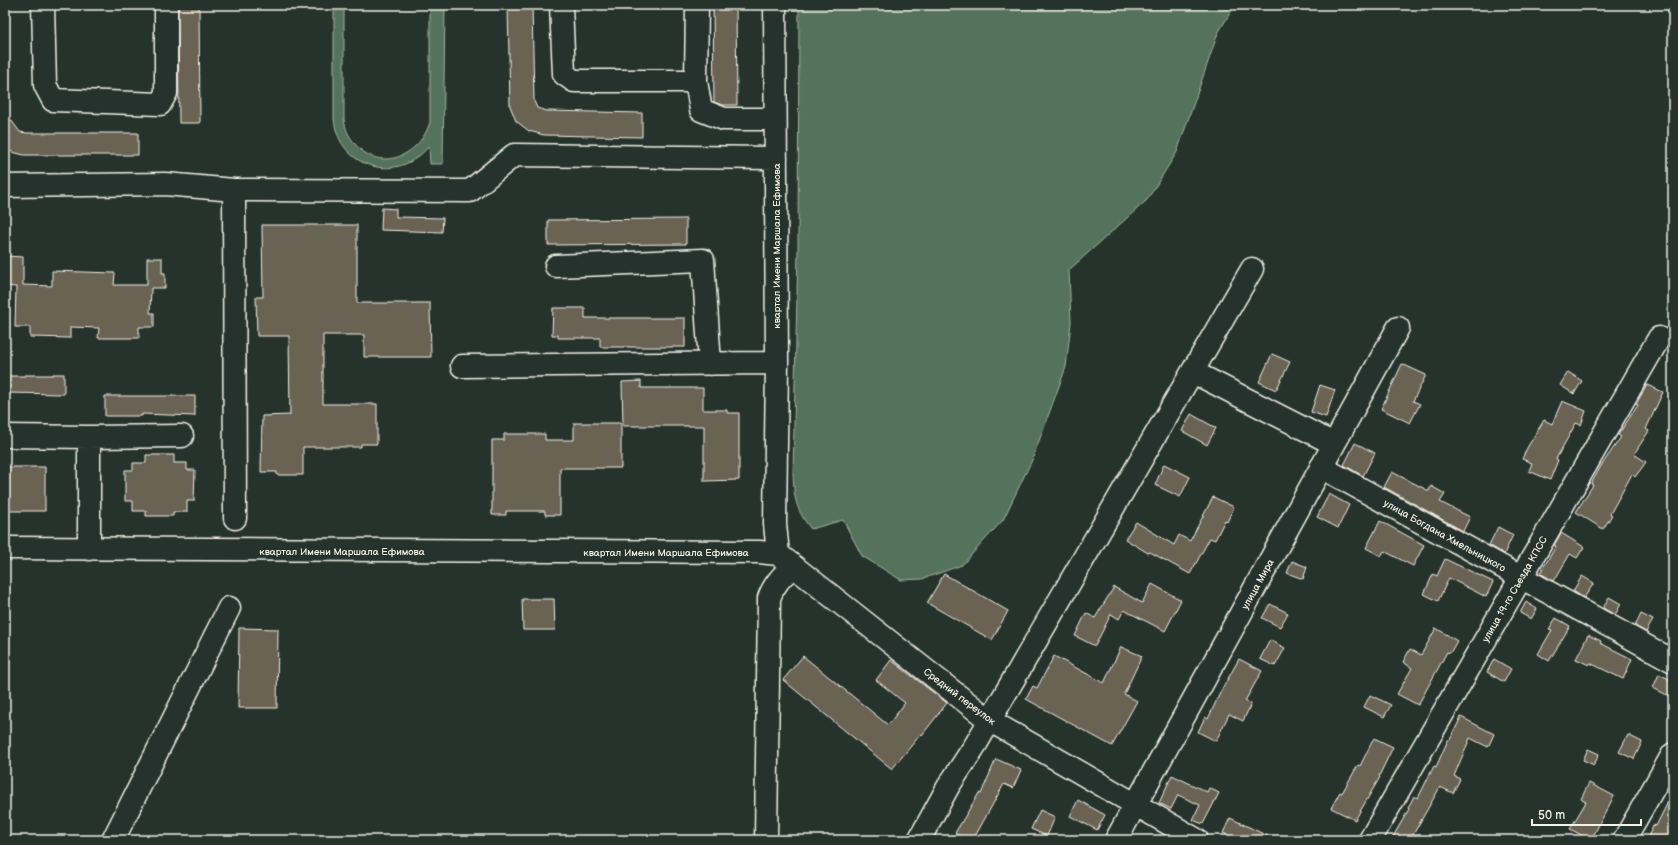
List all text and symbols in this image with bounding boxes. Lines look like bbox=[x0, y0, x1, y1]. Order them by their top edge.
street label: квартал Имени Маршала Ефимова bbox=[771, 163, 783, 329]
street label: улица Богдана Хмельницкого bbox=[1381, 497, 1508, 575]
street label: улица 19-го Съезда КПСС bbox=[1480, 534, 1550, 645]
street label: квартал Имени Маршала Ефимова bbox=[259, 546, 425, 558]
street label: квартал Имени Маршала Ефимова bbox=[583, 547, 749, 559]
street label: улица Мира bbox=[1239, 557, 1277, 612]
street label: Средний переулок bbox=[921, 666, 998, 728]
scale bar bbox=[1532, 801, 1641, 827]
text: 50 m bbox=[1538, 808, 1565, 823]

